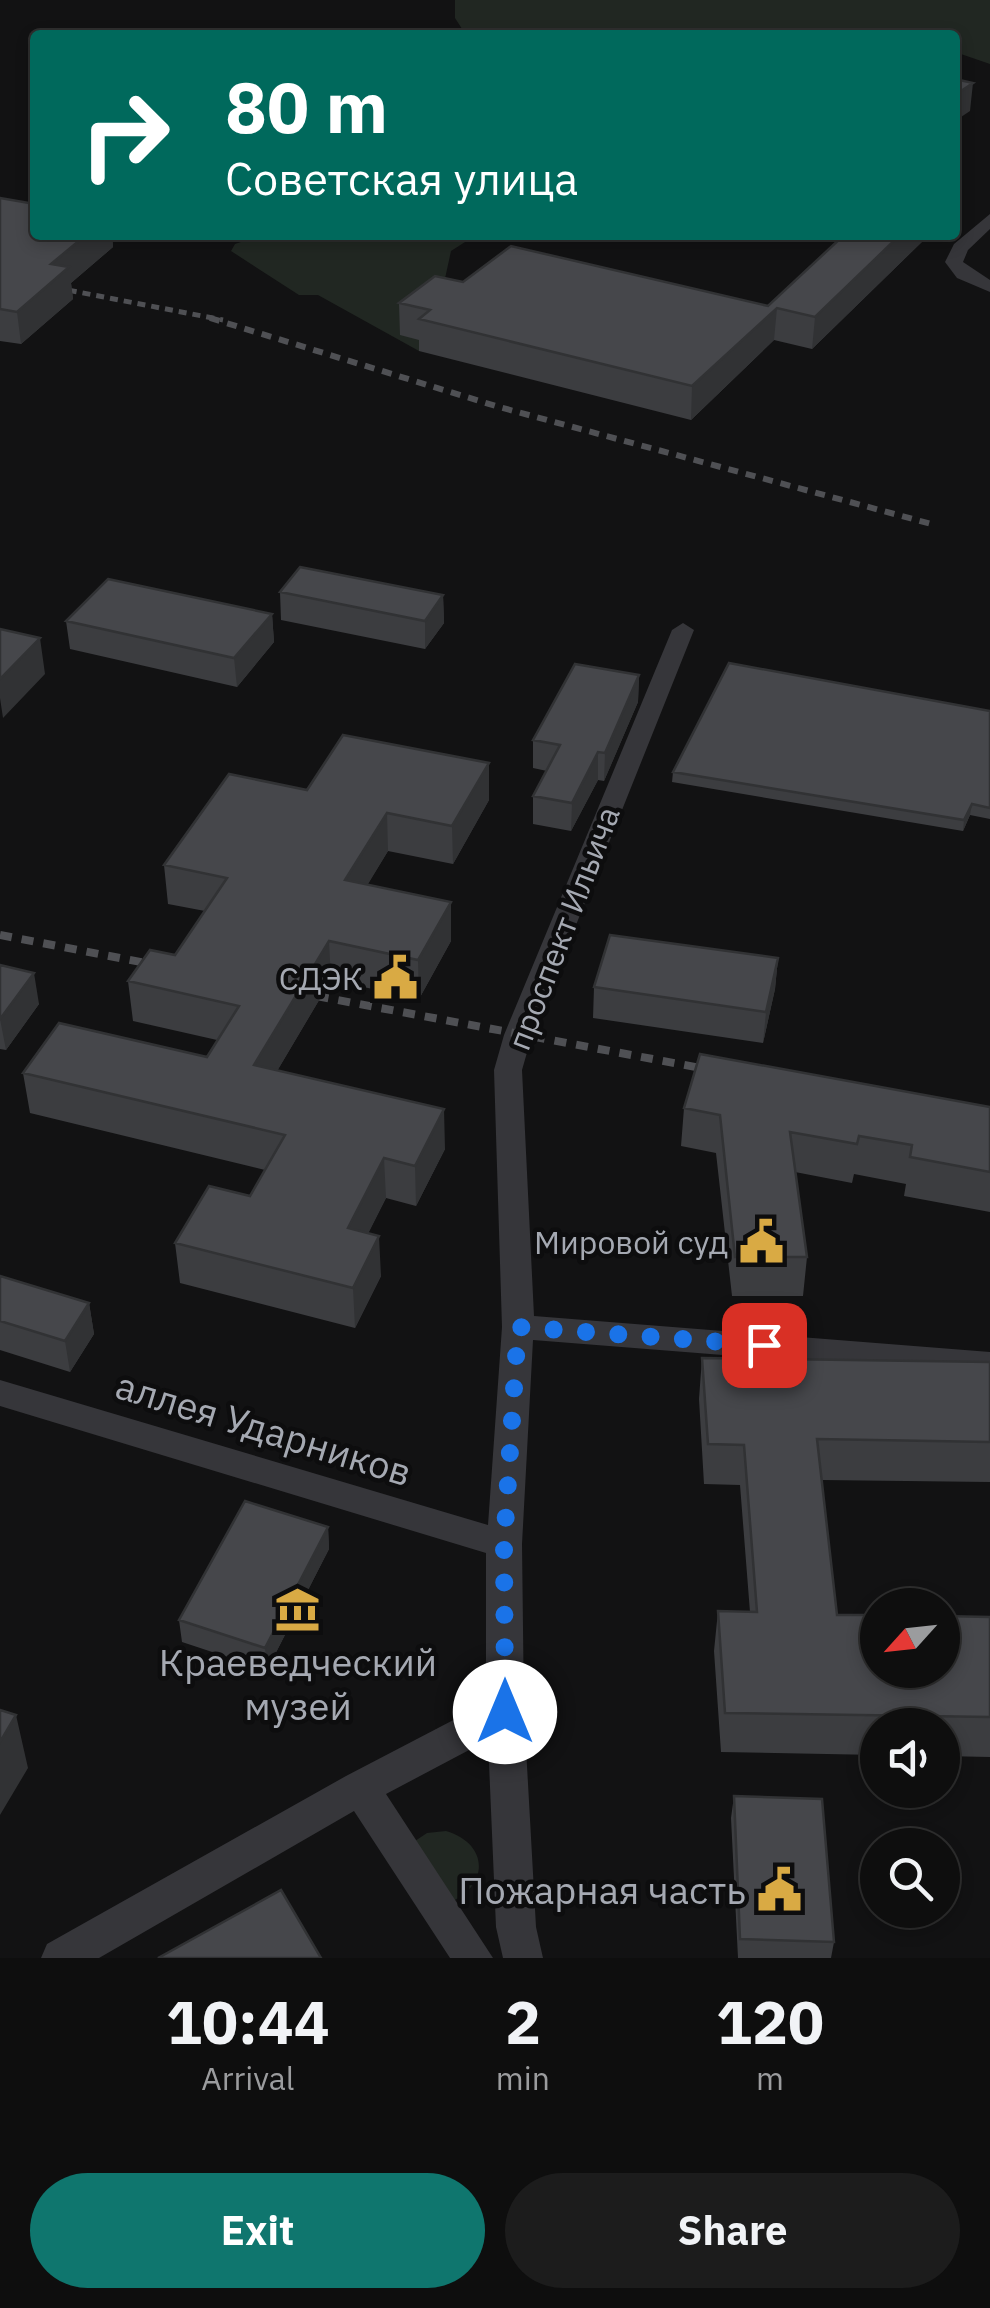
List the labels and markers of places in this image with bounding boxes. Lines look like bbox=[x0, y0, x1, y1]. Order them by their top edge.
public building icon: СДЭК bbox=[372, 954, 420, 1002]
place label: СДЭК bbox=[279, 957, 363, 999]
public building icon: Мировой суд bbox=[737, 1218, 785, 1266]
place label: Мировой суд bbox=[534, 1221, 728, 1263]
pin bbox=[722, 1303, 807, 1388]
museum icon: Краеведческий музей bbox=[274, 1585, 322, 1633]
place label: Краеведческий музей bbox=[159, 1637, 437, 1730]
place label: Пожарная часть bbox=[458, 1865, 746, 1914]
public building icon: Пожарная часть bbox=[755, 1865, 803, 1913]

